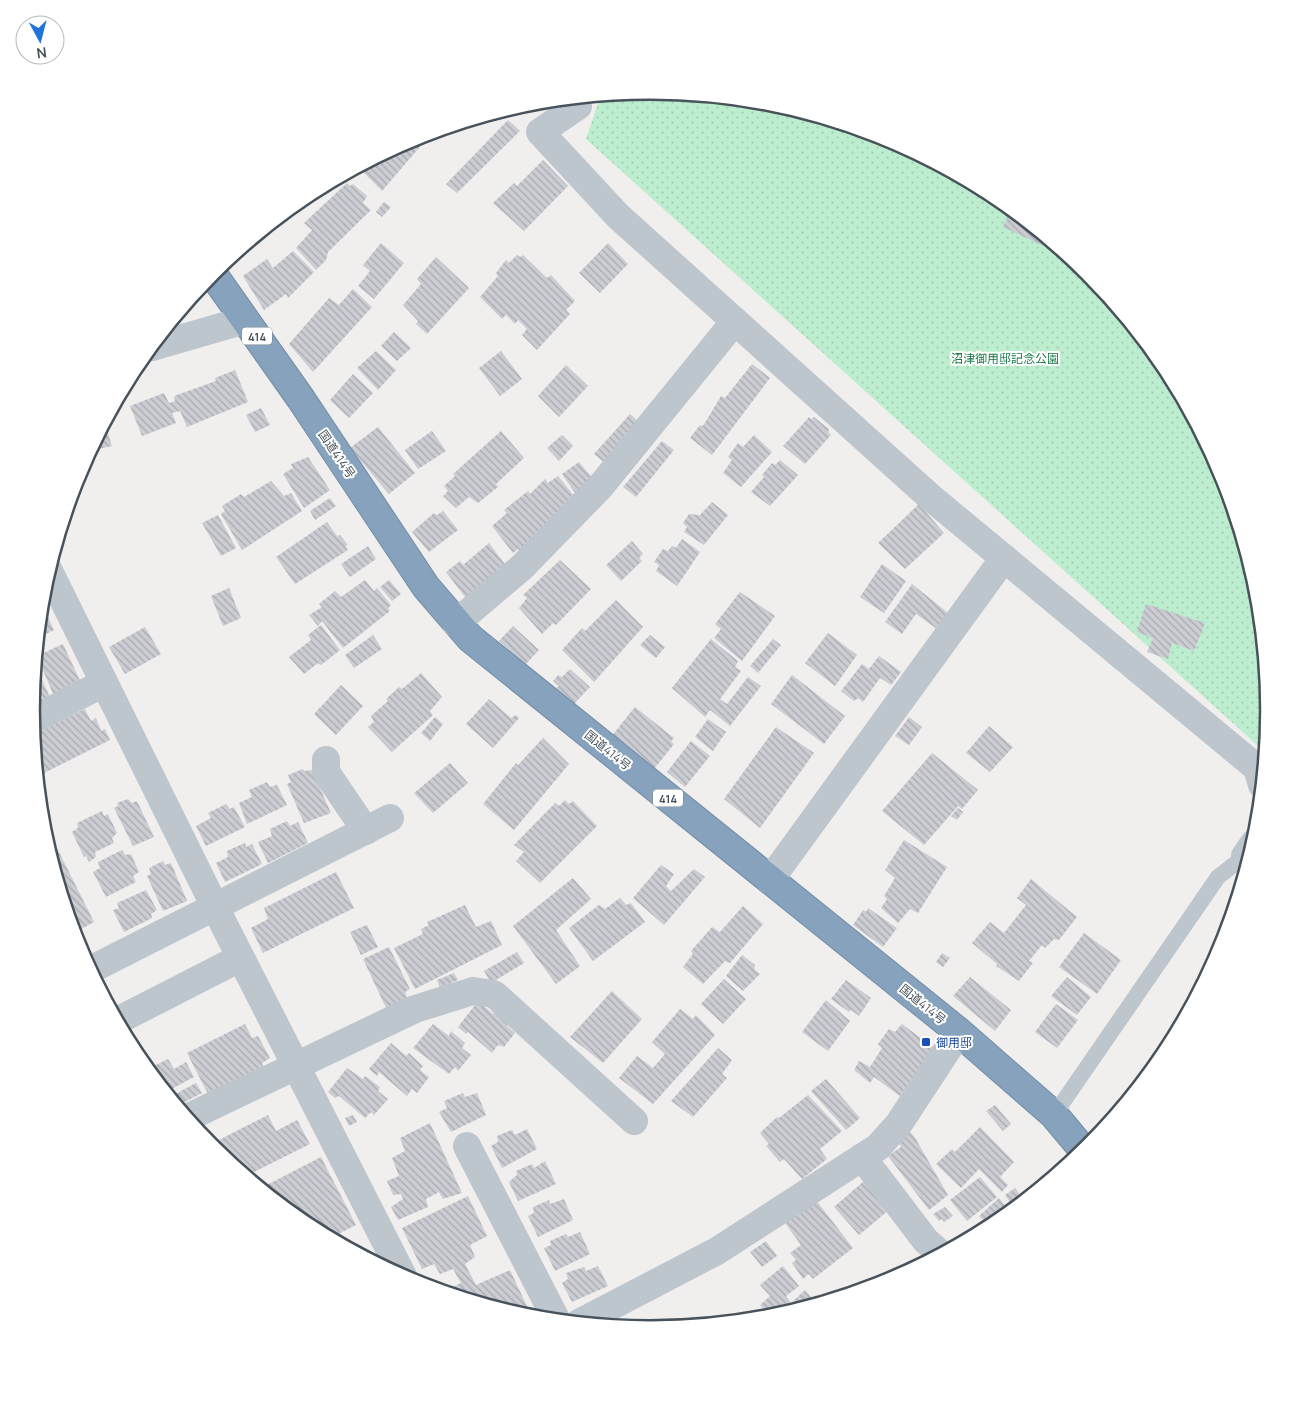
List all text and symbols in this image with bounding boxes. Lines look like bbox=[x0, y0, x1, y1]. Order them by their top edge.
north arrow bbox=[15, 15, 65, 65]
text: N bbox=[35, 43, 48, 63]
road number: 414 bbox=[242, 328, 272, 344]
park label: 沼津御用邸記念公園 bbox=[951, 350, 1059, 367]
street label: 国道414号 bbox=[315, 427, 359, 481]
street label: 国道414号 bbox=[581, 726, 635, 774]
road number: 414 bbox=[653, 790, 683, 806]
street label: 国道414号 bbox=[896, 980, 950, 1028]
place label: 御用邸 bbox=[936, 1034, 972, 1051]
marker: 御用邸 bbox=[920, 1036, 932, 1048]

